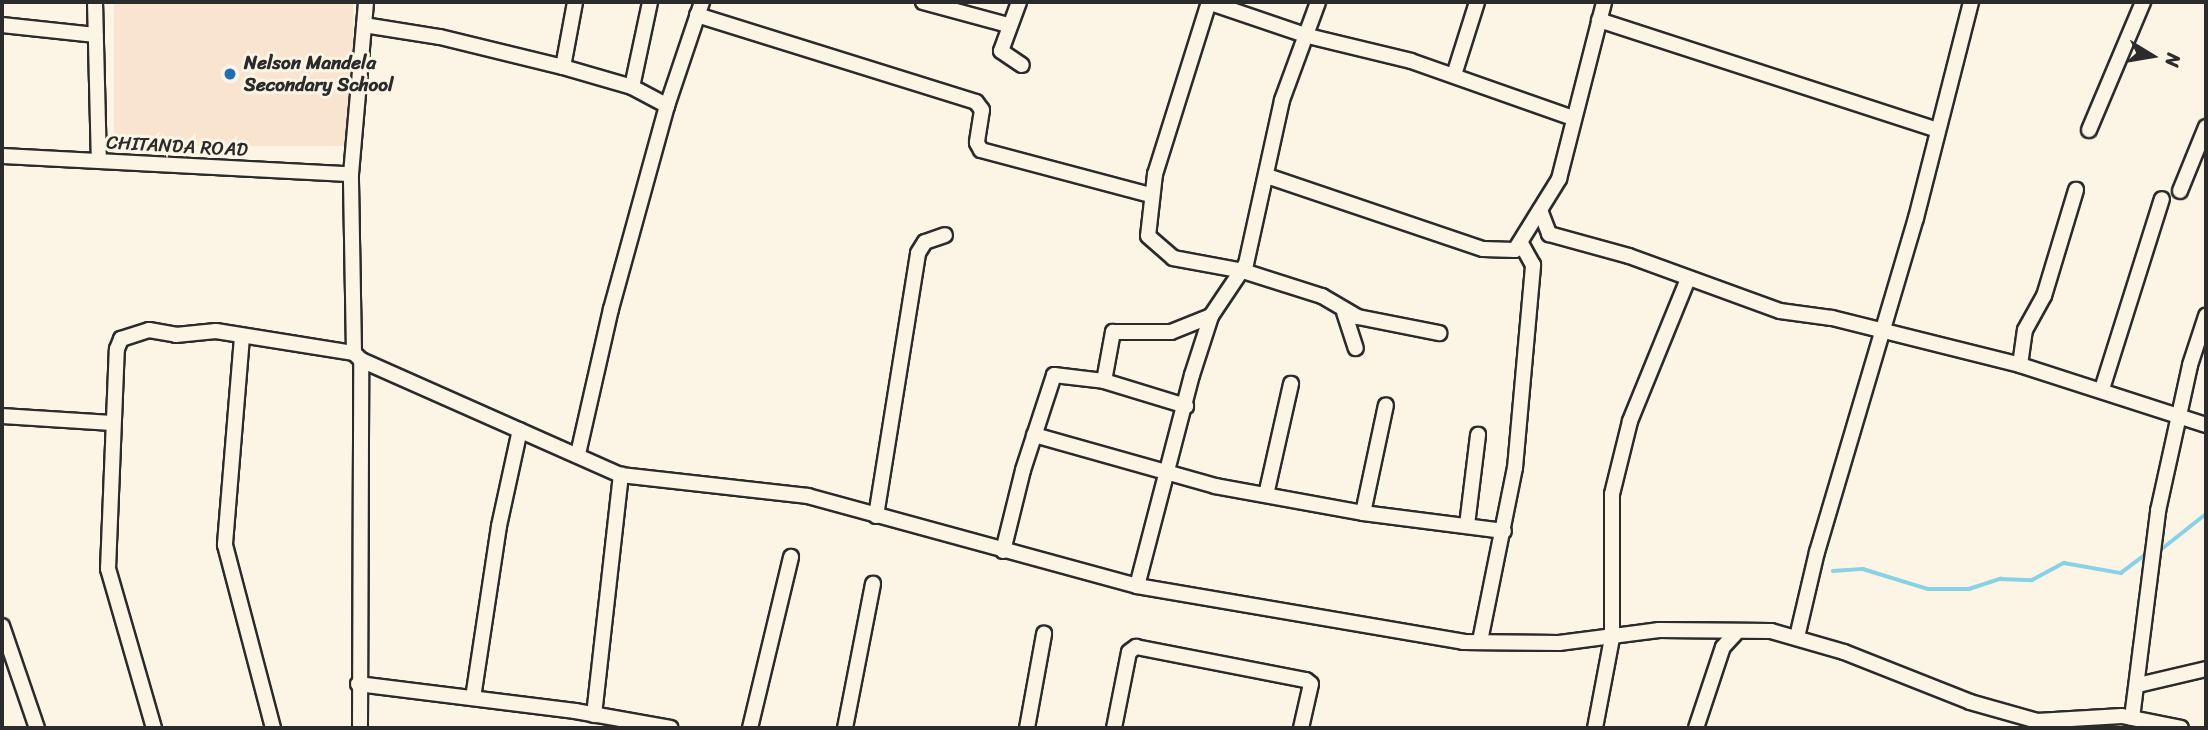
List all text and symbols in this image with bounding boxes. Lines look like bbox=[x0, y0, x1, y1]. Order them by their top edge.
north arrow bbox=[2117, 21, 2187, 91]
text: N bbox=[2156, 50, 2191, 70]
place label: Nelson Mandela Secondary School bbox=[244, 52, 393, 96]
marker: Nelson Mandela Secondary School bbox=[222, 66, 238, 82]
street label: CHITANDA ROAD bbox=[106, 131, 248, 161]

